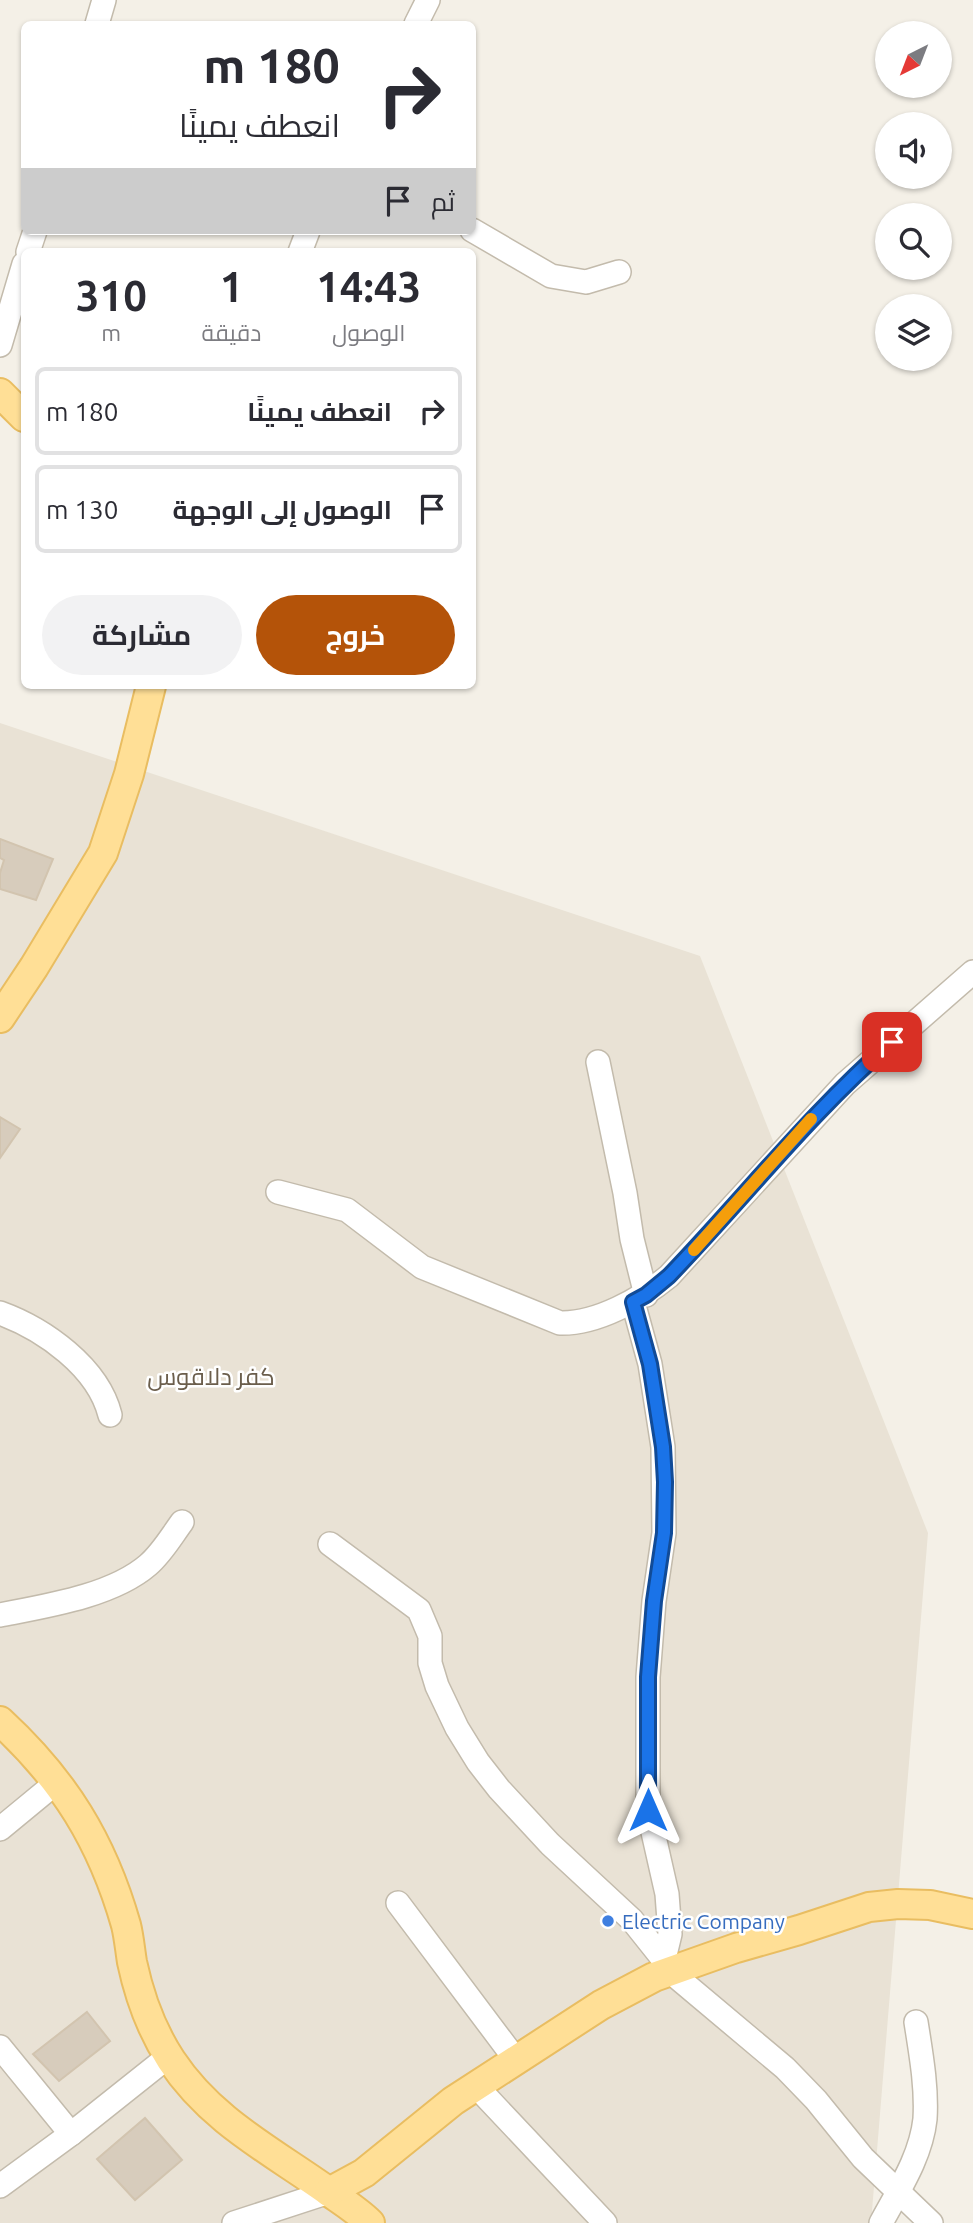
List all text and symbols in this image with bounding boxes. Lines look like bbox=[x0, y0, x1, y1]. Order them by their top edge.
north arrow bbox=[875, 21, 952, 98]
map controls bbox=[875, 21, 952, 371]
text: 180 m bbox=[203, 37, 340, 92]
icon: right bbox=[364, 49, 455, 140]
text: انعطف يمينًا bbox=[179, 107, 340, 143]
button: sound bbox=[875, 112, 952, 189]
icon: arrive bbox=[379, 182, 417, 220]
text: ثم bbox=[431, 187, 455, 216]
button: search bbox=[875, 203, 952, 280]
text: 1 bbox=[220, 263, 243, 310]
text: 14:43 bbox=[316, 263, 421, 310]
text: 310 bbox=[76, 272, 147, 319]
button: layers bbox=[875, 294, 952, 371]
text: m bbox=[101, 320, 121, 345]
text: دقيقة bbox=[202, 320, 261, 345]
text: الوصول bbox=[332, 320, 405, 345]
icon: right bbox=[413, 392, 451, 430]
text: 180 m bbox=[46, 397, 118, 426]
text: انعطف يمينًا bbox=[247, 397, 392, 426]
icon: arrive bbox=[413, 490, 451, 528]
text: 130 m bbox=[46, 495, 118, 524]
text: الوصول إلى الوجهة bbox=[173, 495, 392, 524]
button: مشاركة bbox=[42, 595, 242, 675]
button: خروج bbox=[256, 595, 455, 675]
pin bbox=[862, 1012, 922, 1072]
icon: arrive bbox=[873, 1023, 911, 1061]
district label: كفر دلاقوس bbox=[147, 1363, 275, 1391]
position arrow bbox=[611, 1773, 685, 1847]
place label: Electric Company bbox=[622, 1909, 785, 1933]
marker: Electric Company bbox=[600, 1913, 616, 1929]

